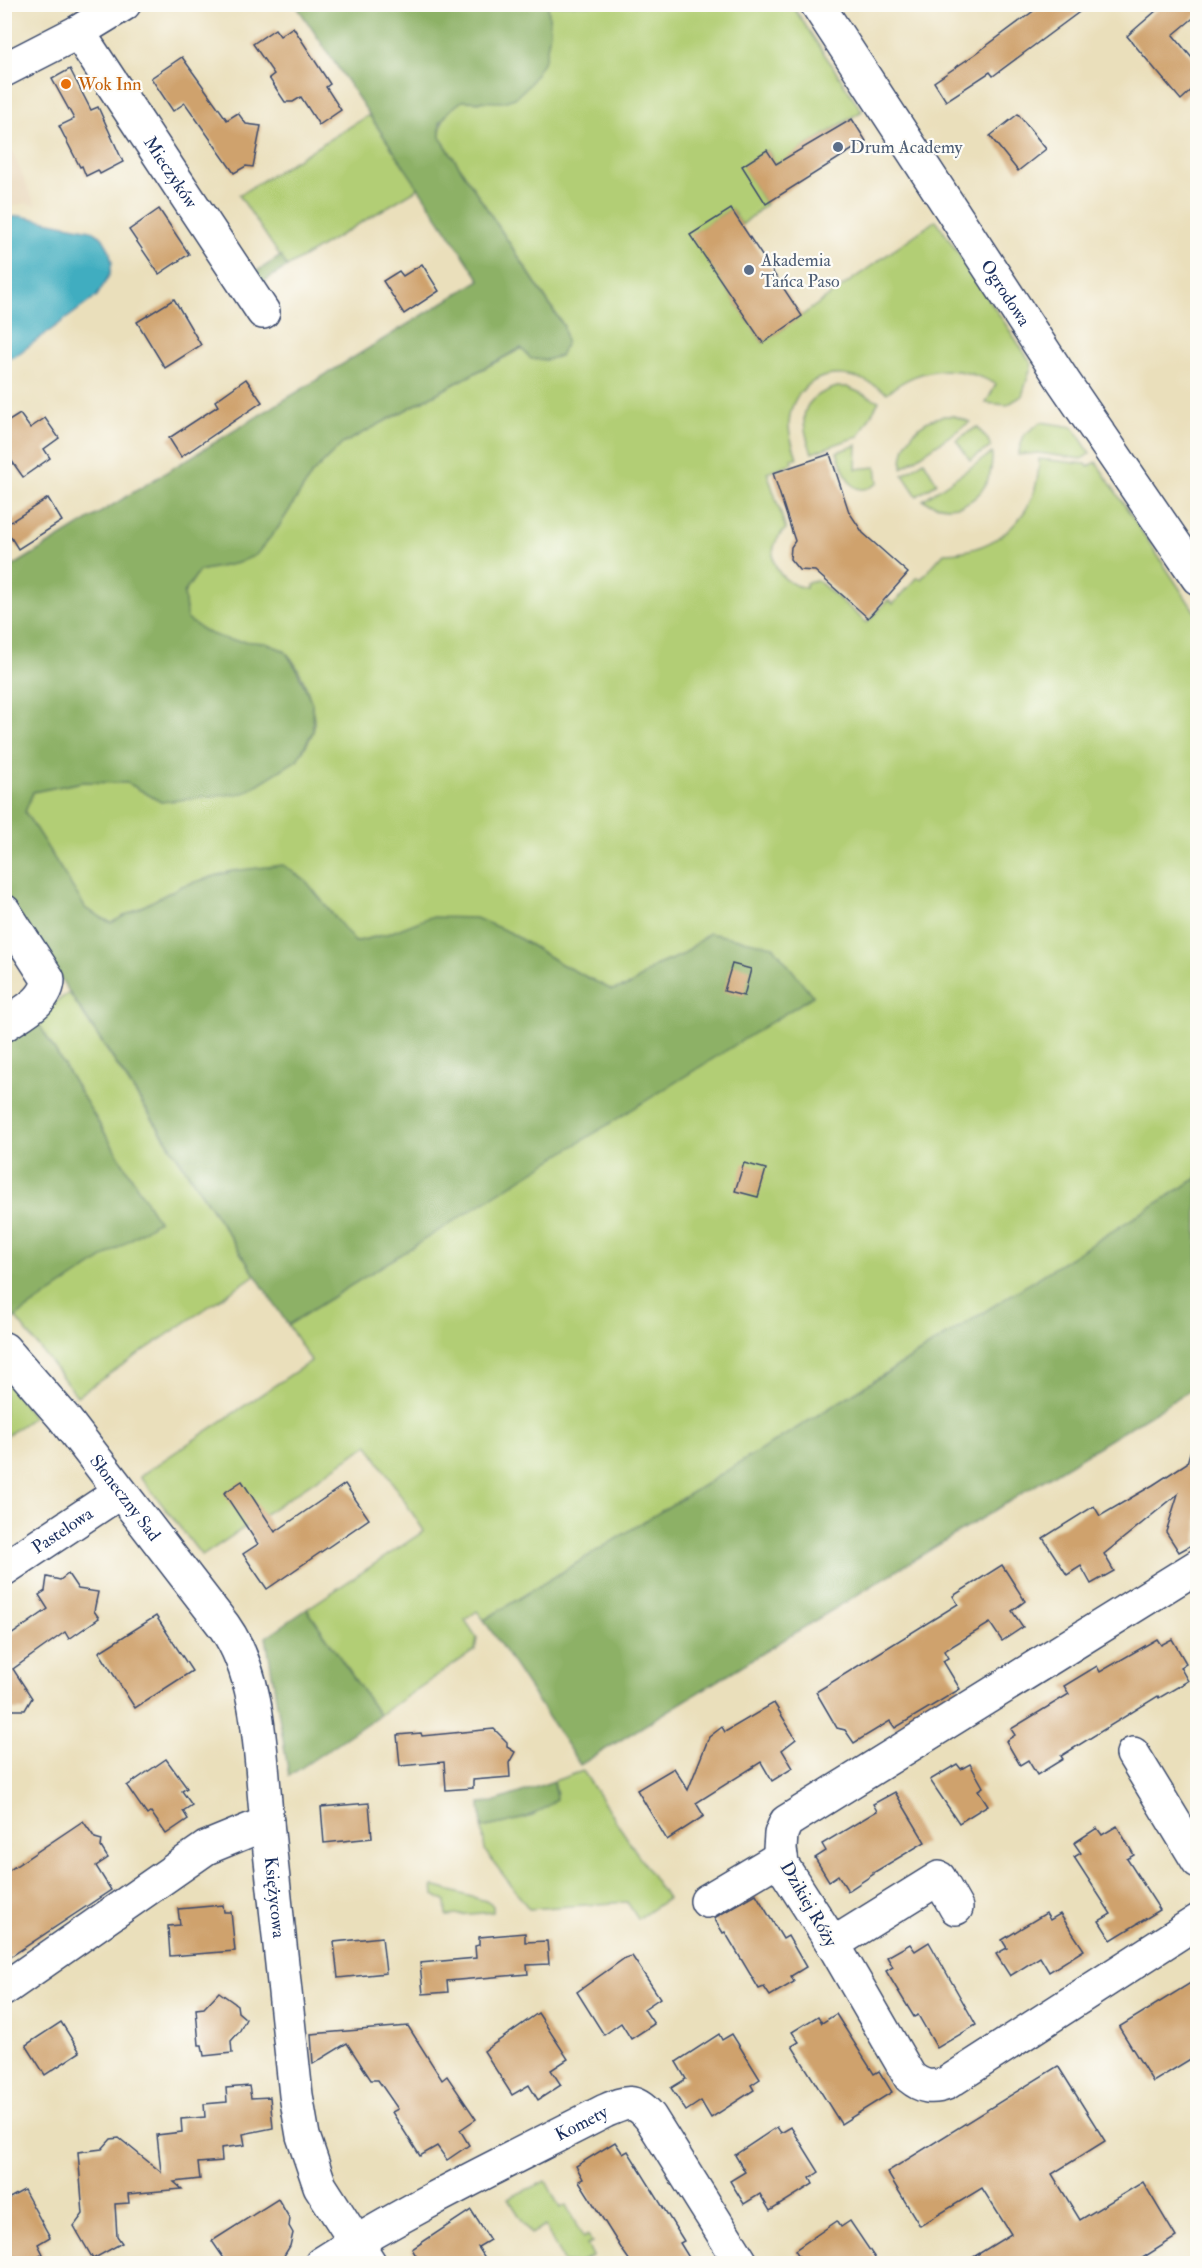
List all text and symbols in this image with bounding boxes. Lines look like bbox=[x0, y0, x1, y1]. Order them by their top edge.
place label: Wok Inn bbox=[77, 73, 142, 96]
marker: Wok Inn bbox=[59, 77, 73, 91]
street label: Mieczyków bbox=[138, 132, 203, 214]
place label: Drum Academy bbox=[850, 136, 964, 159]
marker: Drum Academy bbox=[831, 140, 845, 154]
place label: Akademia Tańca Paso bbox=[760, 249, 840, 293]
street label: Ogrodowa bbox=[975, 256, 1036, 331]
marker: Akademia Tańca Paso bbox=[742, 263, 756, 277]
street label: Słoneczny Sad bbox=[84, 1450, 166, 1546]
street label: Pastelowa bbox=[28, 1502, 98, 1559]
street label: Księżycowa bbox=[259, 1856, 290, 1940]
street label: Dzikiej Róży bbox=[775, 1857, 843, 1952]
street label: Komety bbox=[551, 2100, 613, 2147]

